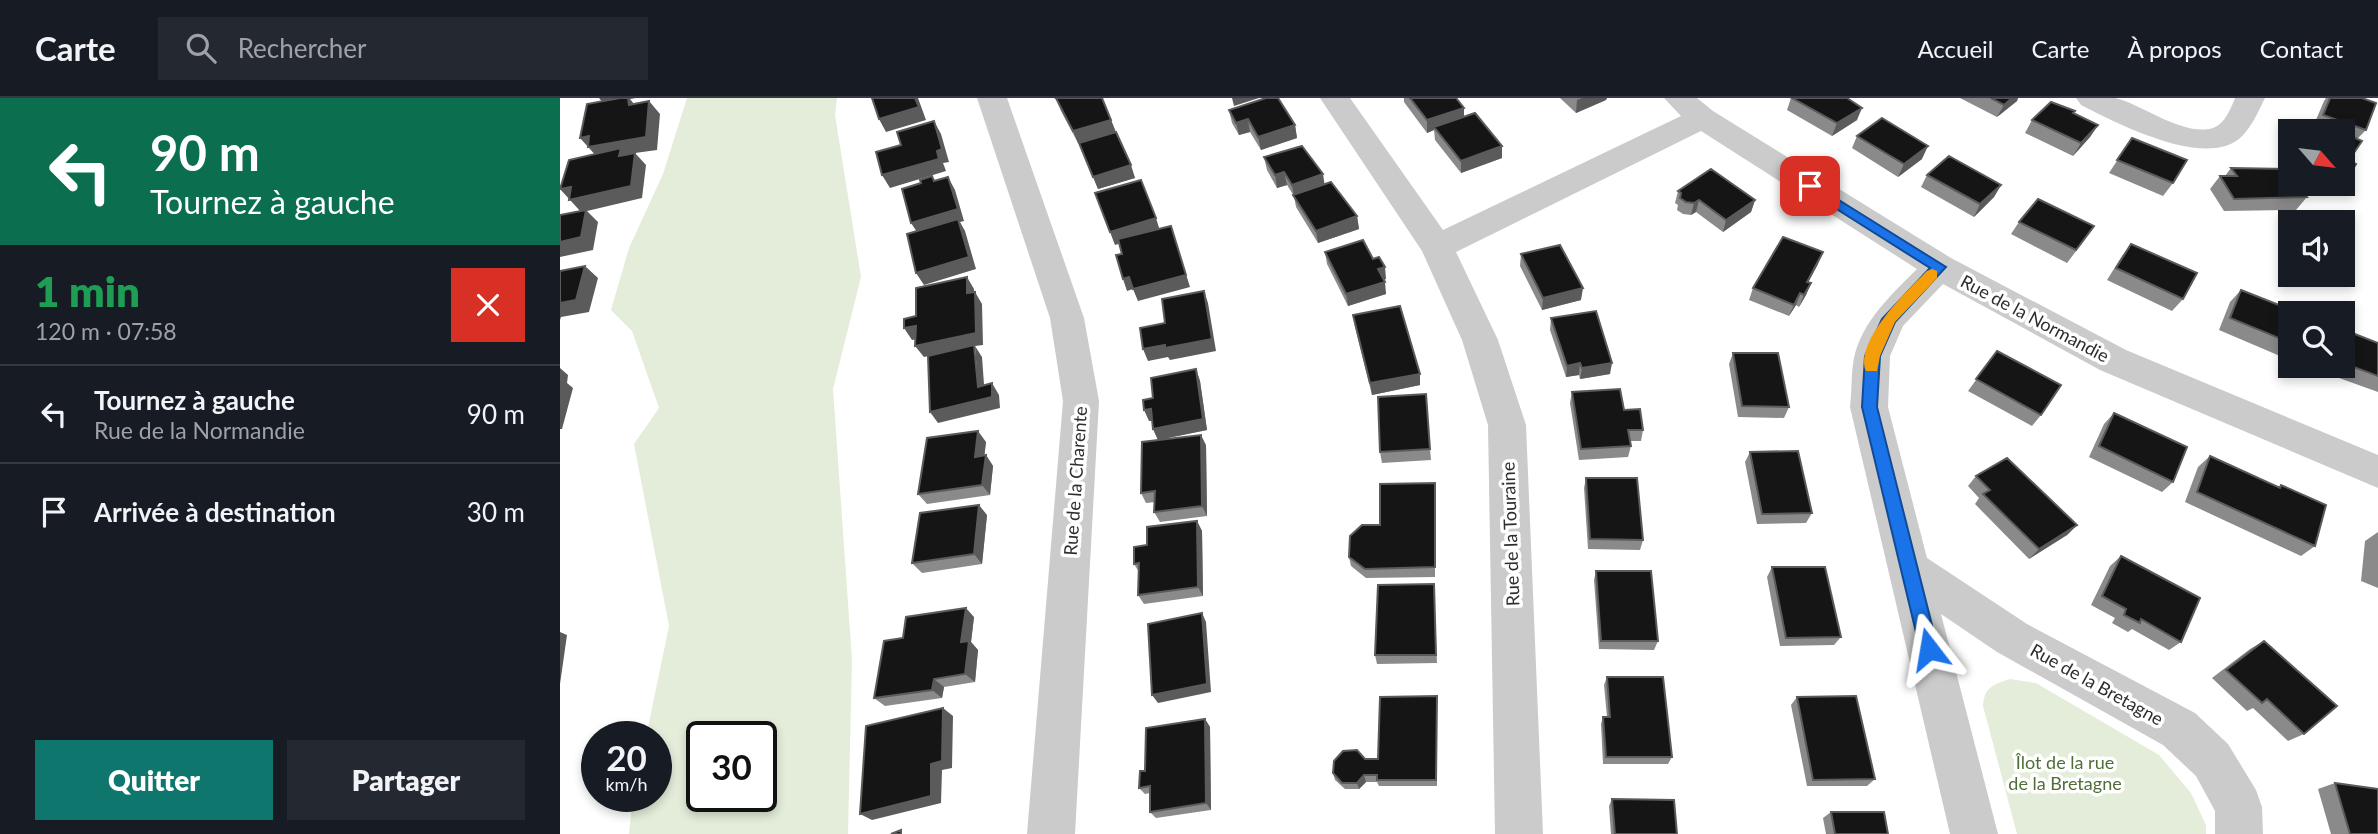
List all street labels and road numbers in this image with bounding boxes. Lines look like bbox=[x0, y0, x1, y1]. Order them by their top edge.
street label: Rue de la Normandie bbox=[1957, 270, 2113, 366]
street label: Rue de la Charente bbox=[1059, 406, 1091, 556]
street label: Rue de la Touraine bbox=[1496, 461, 1524, 607]
street label: Rue de la Bretagne bbox=[2027, 638, 2167, 730]

